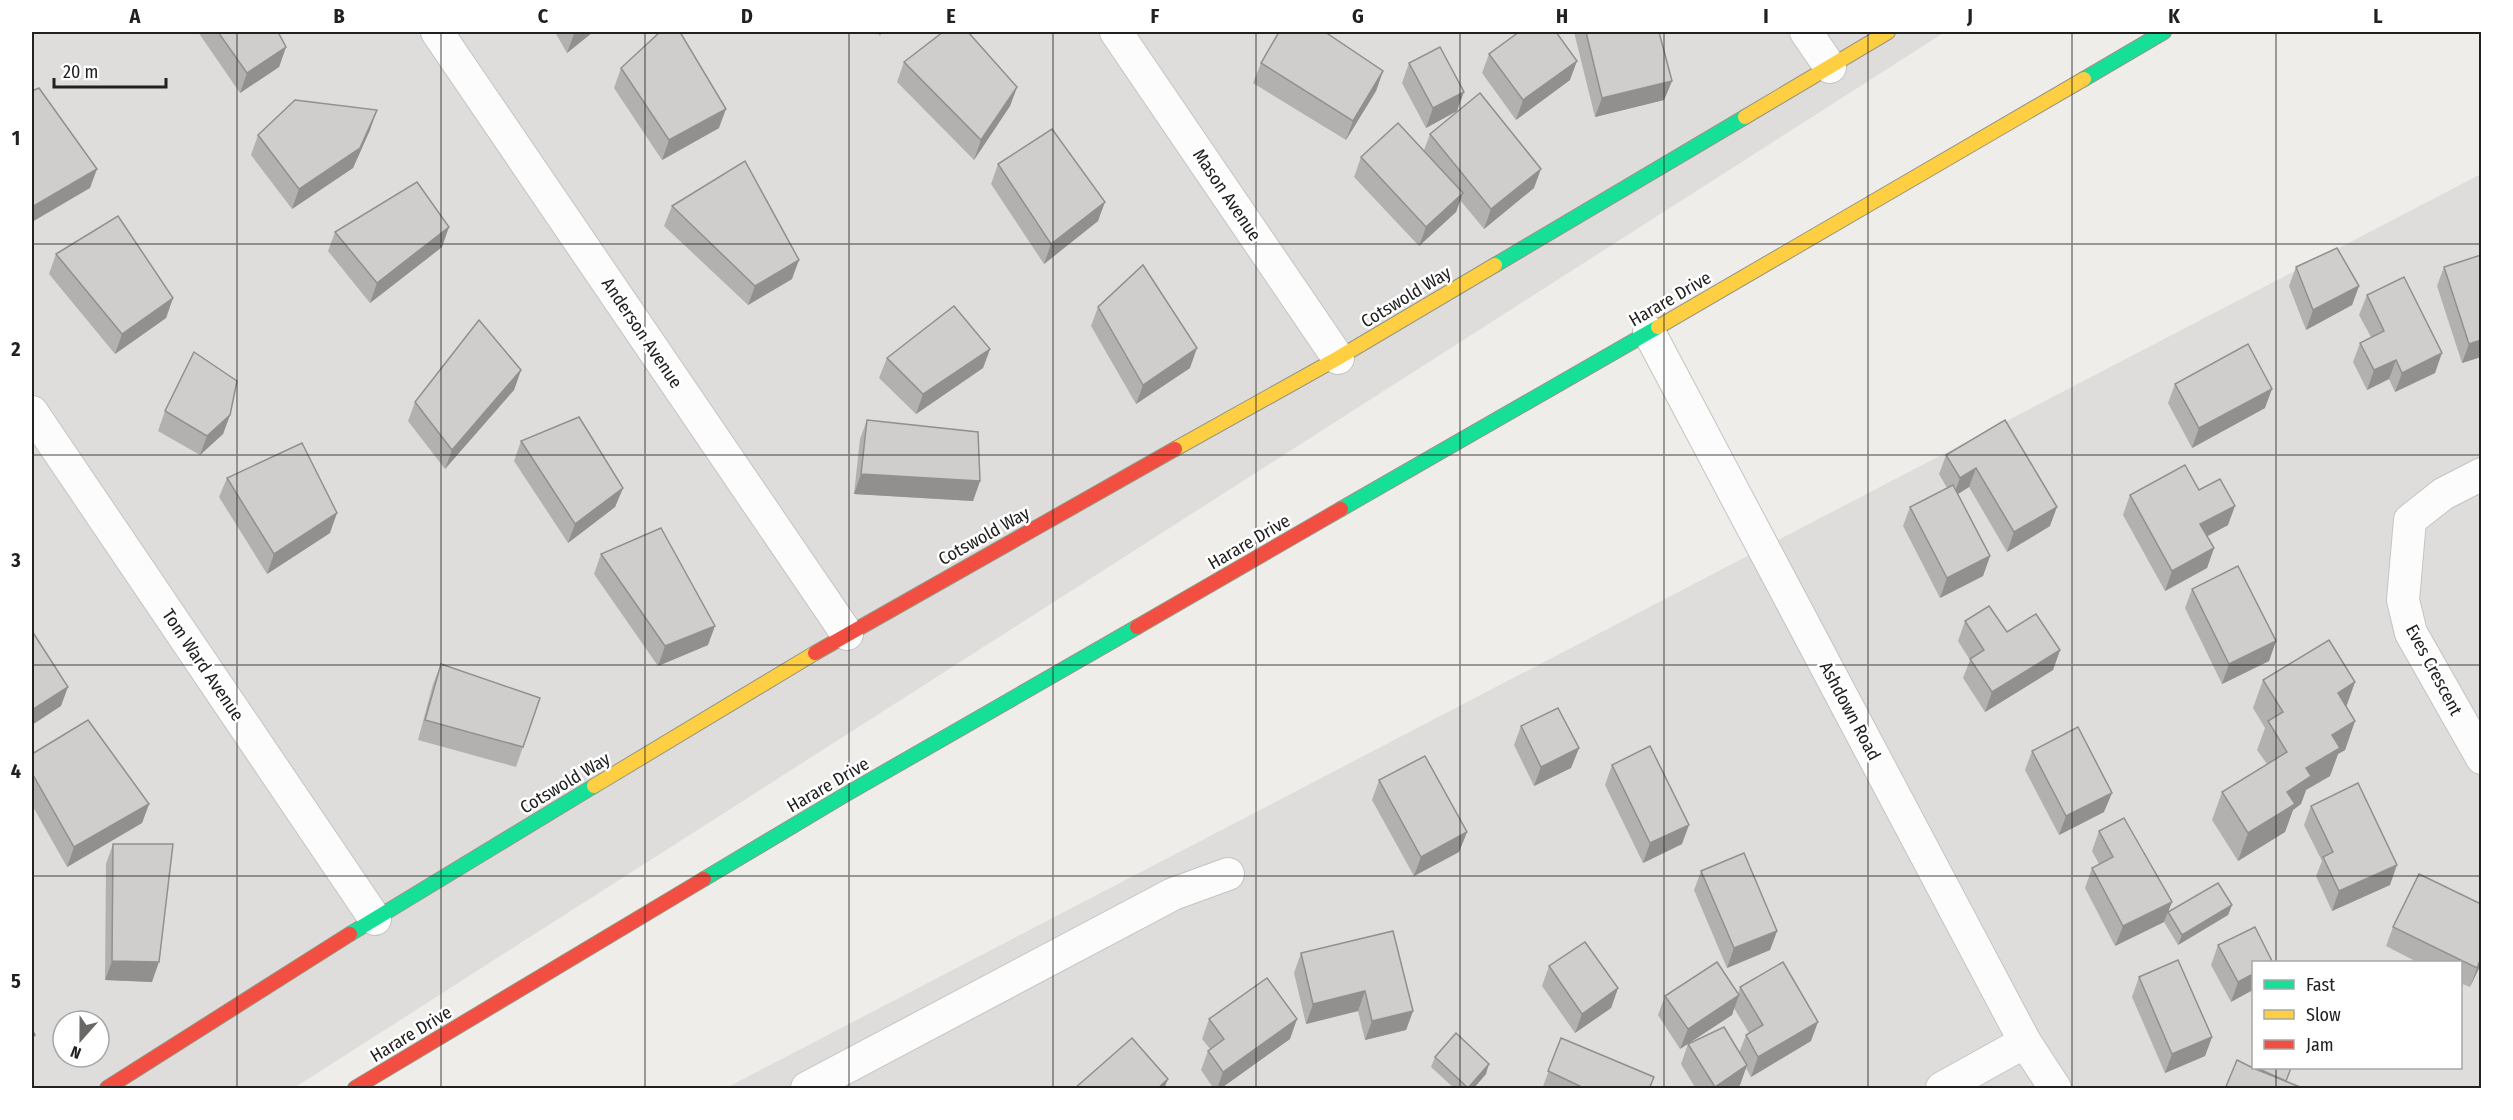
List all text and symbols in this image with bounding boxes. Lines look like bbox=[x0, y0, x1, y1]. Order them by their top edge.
text: A bbox=[129, 4, 142, 28]
text: B bbox=[333, 4, 345, 28]
text: C bbox=[538, 4, 549, 28]
text: D bbox=[741, 4, 753, 28]
text: E bbox=[946, 4, 956, 28]
text: F bbox=[1151, 4, 1160, 28]
text: G bbox=[1352, 4, 1364, 28]
text: H bbox=[1556, 4, 1568, 28]
text: I bbox=[1763, 4, 1769, 28]
text: J bbox=[1966, 4, 1973, 28]
text: K bbox=[2168, 4, 2180, 28]
text: L bbox=[2373, 4, 2383, 28]
scale bar bbox=[54, 51, 166, 89]
text: 20 m bbox=[63, 61, 98, 83]
text: 1 bbox=[12, 126, 20, 150]
street label: Mason Avenue bbox=[1188, 145, 1266, 245]
street label: Cotswold Way bbox=[1357, 262, 1455, 332]
street label: Harare Drive bbox=[1625, 267, 1715, 331]
street label: Anderson Avenue bbox=[597, 274, 687, 392]
text: 2 bbox=[10, 337, 21, 361]
street label: Cotswold Way bbox=[934, 502, 1034, 570]
street label: Harare Drive bbox=[1204, 510, 1294, 574]
text: 3 bbox=[10, 548, 21, 572]
street label: Tom Ward Avenue bbox=[157, 605, 249, 725]
street label: Eves Crescent bbox=[2401, 621, 2467, 719]
street label: Ashdown Road bbox=[1815, 658, 1885, 764]
street label: Cotswold Way bbox=[516, 748, 614, 818]
street label: Harare Drive bbox=[783, 753, 873, 817]
text: 4 bbox=[11, 759, 21, 783]
legend bbox=[2252, 961, 2462, 1069]
text: 5 bbox=[11, 969, 21, 993]
text: Fast bbox=[2306, 974, 2335, 996]
street label: Harare Drive bbox=[366, 1001, 456, 1067]
text: Slow bbox=[2306, 1004, 2341, 1026]
north arrow bbox=[51, 1009, 111, 1069]
text: Jam bbox=[2306, 1034, 2334, 1056]
text: N bbox=[68, 1042, 84, 1063]

